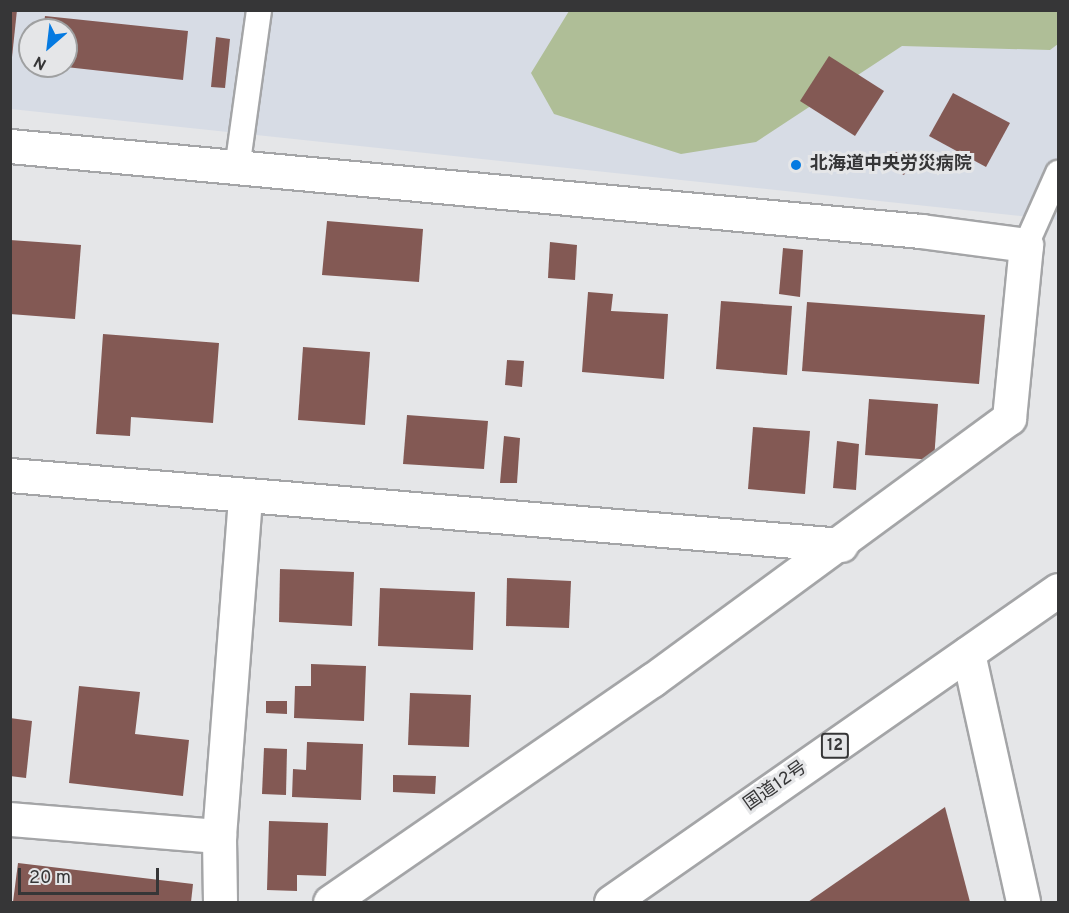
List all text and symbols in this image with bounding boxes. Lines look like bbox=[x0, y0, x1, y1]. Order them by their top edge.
north arrow bbox=[18, 18, 78, 78]
text: N bbox=[31, 51, 50, 74]
place label: 北海道中央労災病院 bbox=[810, 154, 972, 176]
marker: 北海道中央労災病院 bbox=[787, 156, 805, 174]
road number: 12 bbox=[820, 733, 850, 759]
street label: 国道12号 bbox=[740, 758, 812, 816]
scale bar bbox=[21, 856, 162, 894]
text: 20 m bbox=[29, 867, 71, 890]

